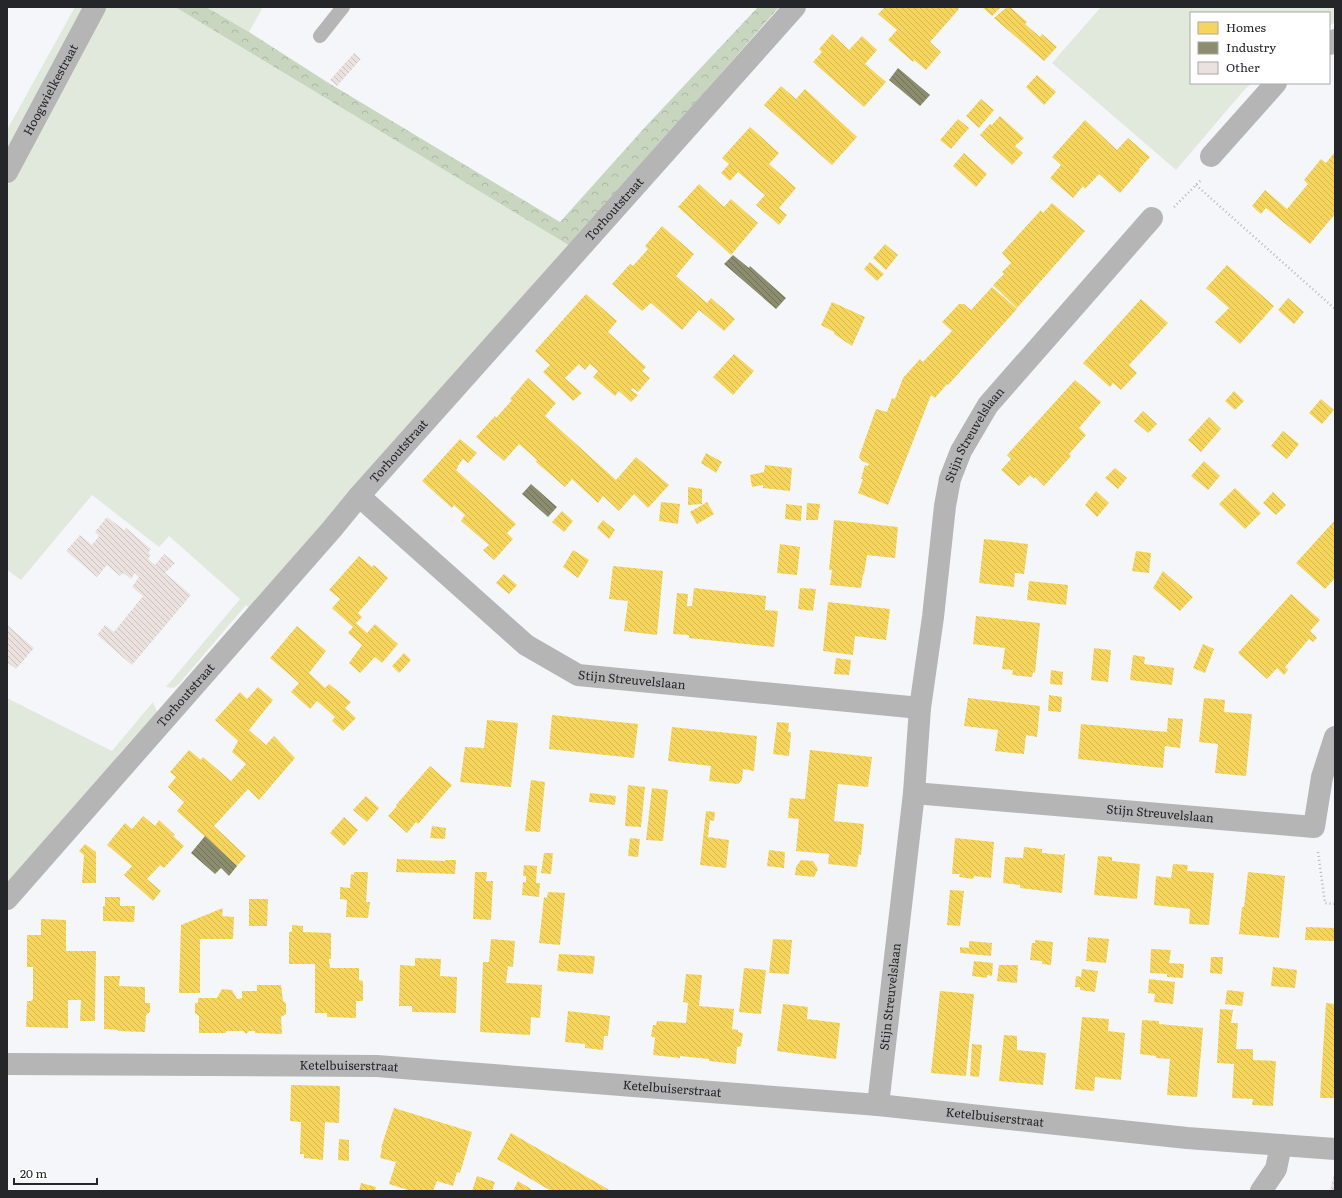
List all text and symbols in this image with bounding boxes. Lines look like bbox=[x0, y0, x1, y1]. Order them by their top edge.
legend bbox=[1190, 12, 1330, 84]
text: Homes bbox=[1226, 18, 1266, 36]
text: Industry bbox=[1226, 38, 1276, 56]
street label: Hoogwielkestraat bbox=[18, 40, 82, 138]
text: Other bbox=[1226, 58, 1260, 76]
street label: Torhoutstraat bbox=[580, 173, 647, 245]
street label: Stijn Streuvelslaan bbox=[940, 382, 1008, 485]
street label: Torhoutstraat bbox=[365, 415, 432, 487]
street label: Torhoutstraat bbox=[152, 659, 218, 731]
street label: Stijn Streuvelslaan bbox=[577, 665, 687, 693]
street label: Stijn Streuvelslaan bbox=[1106, 799, 1215, 826]
street label: Stijn Streuvelslaan bbox=[874, 942, 905, 1051]
street label: Ketelbuiserstraat bbox=[300, 1056, 399, 1076]
street label: Ketelbuiserstraat bbox=[622, 1075, 722, 1101]
street label: Ketelbuiserstraat bbox=[945, 1102, 1045, 1131]
scale bar bbox=[14, 1160, 97, 1186]
text: 20 m bbox=[20, 1164, 47, 1182]

